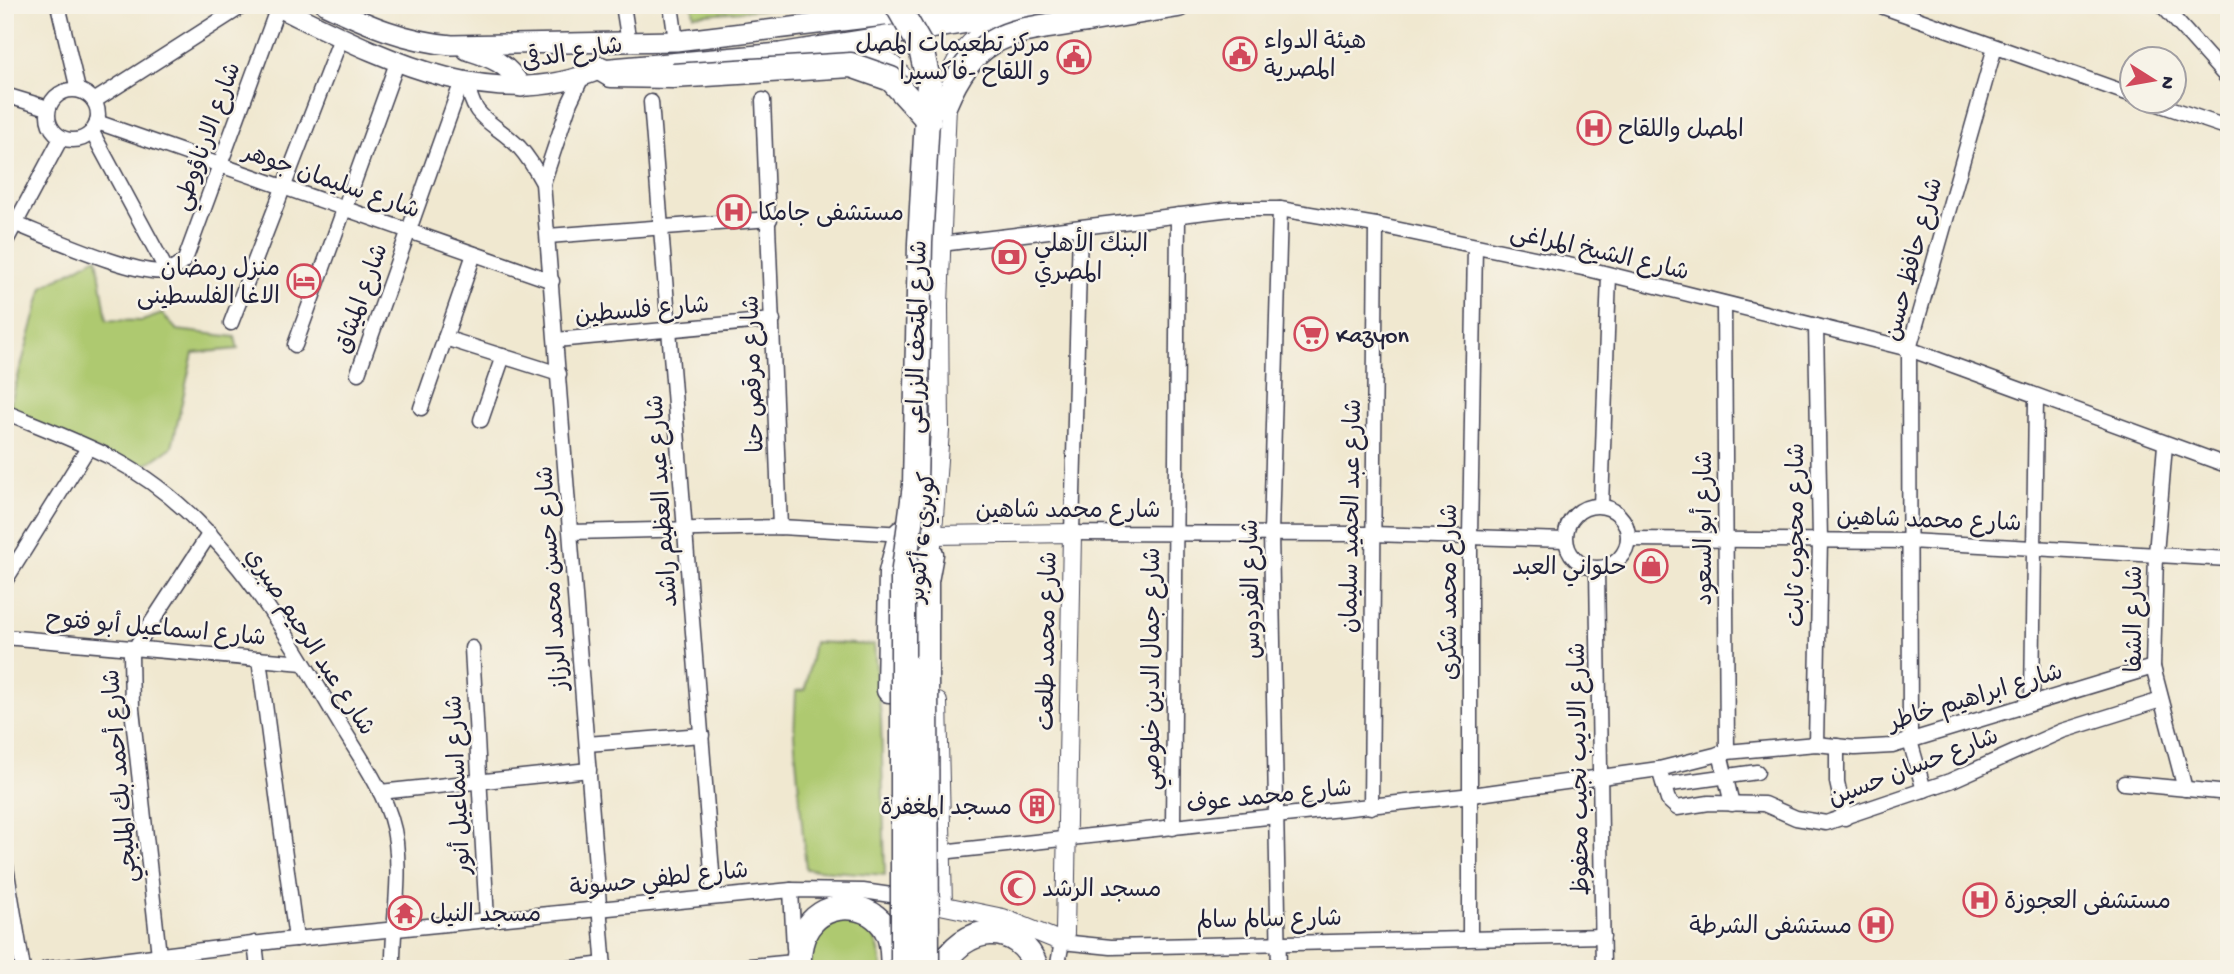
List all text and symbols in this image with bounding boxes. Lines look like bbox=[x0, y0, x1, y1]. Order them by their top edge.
street label: شارع الدقى bbox=[519, 28, 625, 79]
place label: هيئة الدواء المصرية bbox=[1264, 29, 1366, 86]
place label: مركز تطعيمات المصل و اللقاح -فاكسيرا bbox=[855, 32, 1050, 89]
public building icon: هيئة الدواء المصرية bbox=[1221, 35, 1259, 73]
public building icon: مركز تطعيمات المصل و اللقاح -فاكسيرا bbox=[1055, 38, 1093, 76]
north arrow bbox=[2118, 46, 2188, 116]
street label: شارع الارناؤوطي bbox=[169, 59, 252, 216]
text: N bbox=[2154, 74, 2179, 91]
hospital icon: المصل واللقاح bbox=[1575, 109, 1613, 147]
place label: المصل واللقاح bbox=[1618, 117, 1744, 146]
street label: شارع سليمان جوهر bbox=[237, 139, 423, 227]
street label: شارع حافظ حسن bbox=[1880, 175, 1951, 345]
hospital icon: مستشفى جامكا bbox=[715, 193, 753, 231]
place label: مستشفى جامكا bbox=[758, 201, 904, 230]
street label: شارع الشيخ المراغى bbox=[1507, 220, 1691, 289]
place label: البنك الأهلي المصري bbox=[1034, 226, 1148, 289]
bank icon: البنك الأهلي المصري bbox=[990, 238, 1028, 276]
street label: شارع الميثاق bbox=[330, 240, 397, 358]
street label: شارع المتحف الزراعى bbox=[903, 240, 936, 434]
place label: منزل رمضان الاغا الفلسطينى bbox=[137, 256, 280, 313]
hotel icon: منزل رمضان الاغا الفلسطينى bbox=[285, 262, 323, 300]
street label: شارع فلسطين bbox=[574, 292, 711, 333]
street label: شارع مرقص حنا bbox=[738, 295, 773, 453]
supermarket icon: Kazyon bbox=[1292, 315, 1330, 353]
place label: Kazyon bbox=[1336, 323, 1409, 352]
street label: شارع عبد العظيم راشد bbox=[643, 394, 686, 608]
street label: شارع عبد الحميد سليمان bbox=[1337, 399, 1370, 633]
street label: شارع محجوب ثابت bbox=[1784, 443, 1813, 627]
street label: شارع أبو السعود bbox=[1688, 451, 1721, 605]
street label: شارع حسن محمد الرزاز bbox=[532, 465, 577, 693]
street label: كوبري 6 أكتوبر bbox=[900, 470, 945, 606]
street label: شارع محمد شاهين bbox=[975, 498, 1161, 527]
street label: شارع محمد شكرى bbox=[1437, 504, 1466, 680]
street label: شارع محمد شاهين bbox=[1836, 505, 2022, 540]
street label: شارع الفردوس bbox=[1238, 519, 1269, 659]
street label: شارع عبد الرحيم صبري bbox=[237, 544, 379, 742]
street label: شارع جمال الدين خلوصي bbox=[1140, 547, 1172, 791]
shop icon: حلواني العبد bbox=[1632, 547, 1670, 585]
street label: شارع محمد طلعت bbox=[1033, 551, 1066, 731]
place label: حلواني العبد bbox=[1512, 555, 1626, 587]
street label: شارع الشفا bbox=[2122, 566, 2151, 672]
street label: شارع اسماعيل أبو فتوح bbox=[44, 602, 267, 655]
street label: شارع الاديب نجيب محفوظ bbox=[1565, 642, 1598, 896]
street label: شارع ابراهيم خاطر bbox=[1883, 659, 2067, 740]
street label: شارع أحمد بك المليجي bbox=[95, 667, 149, 884]
street label: شارع اسماعيل أنور bbox=[437, 694, 480, 877]
street label: شارع حسان حسين bbox=[1825, 723, 2003, 815]
street label: شارع محمد عوف bbox=[1185, 775, 1354, 822]
building icon: مسجد المغفرة bbox=[1018, 787, 1056, 825]
place label: مسجد المغفرة bbox=[880, 795, 1012, 824]
street label: شارع لطفي حسونة bbox=[569, 858, 750, 908]
mosque icon: مسجد الرشد bbox=[999, 869, 1037, 907]
place label: مسجد الرشد bbox=[1042, 877, 1161, 906]
hospital icon: مستشفى العجوزة bbox=[1961, 881, 1999, 919]
place label: مستشفى العجوزة bbox=[2004, 889, 2171, 918]
temple icon: مسجد النيل bbox=[386, 894, 424, 932]
place label: مسجد النيل bbox=[430, 902, 541, 931]
street label: شارع سالم سالم bbox=[1196, 906, 1342, 937]
hospital icon: مستشفى الشرطة bbox=[1857, 906, 1895, 944]
place label: مستشفى الشرطة bbox=[1689, 914, 1852, 943]

